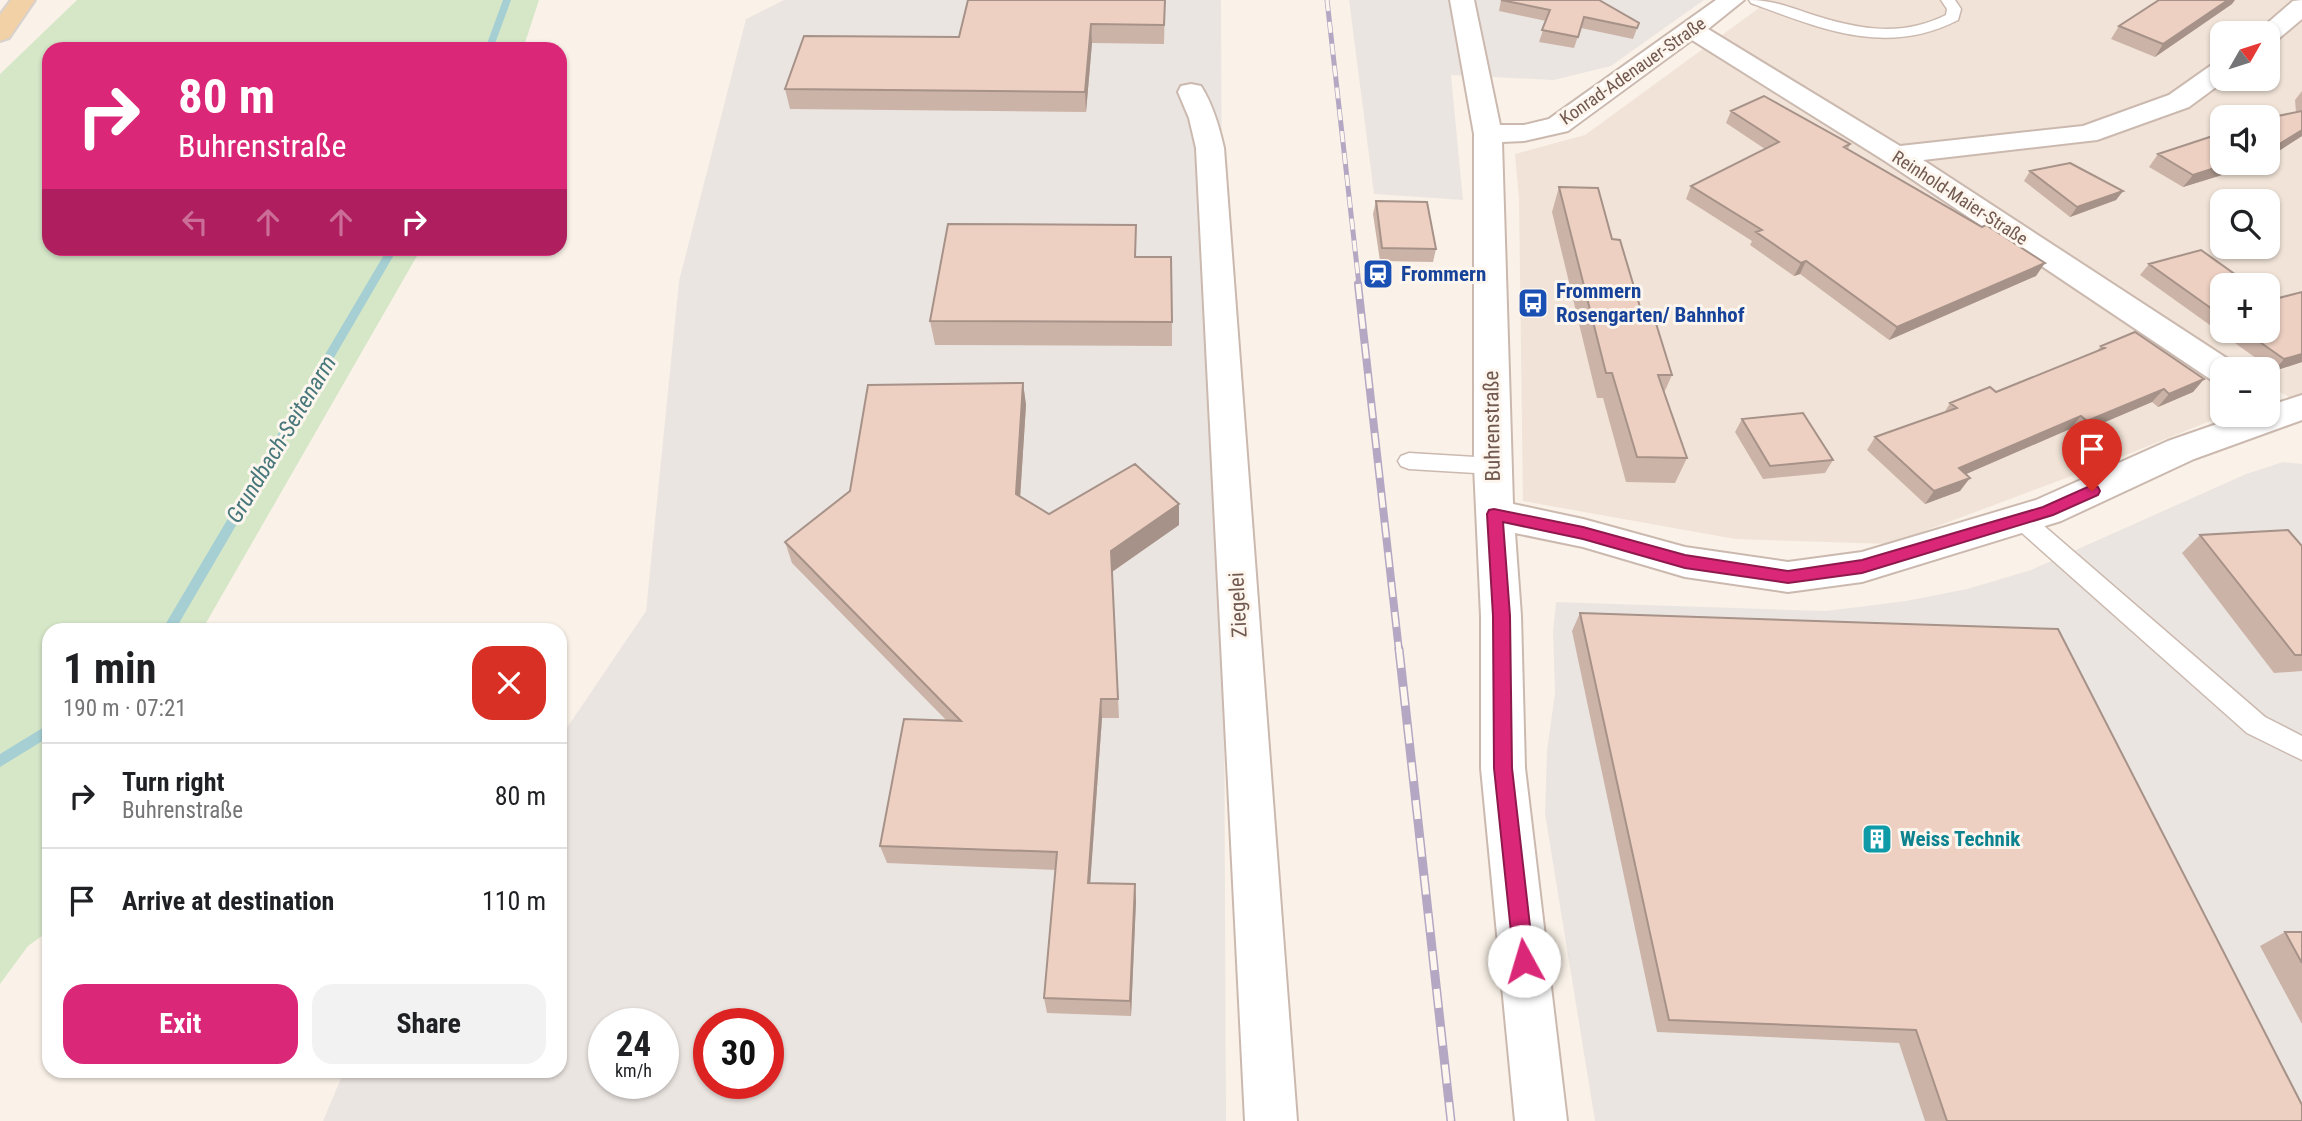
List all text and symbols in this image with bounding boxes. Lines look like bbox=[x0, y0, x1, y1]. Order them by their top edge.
street label: Konrad-Adenauer-Straße bbox=[1556, 12, 1710, 129]
north arrow bbox=[2210, 21, 2280, 91]
map controls bbox=[2210, 21, 2280, 427]
text: 80 m bbox=[178, 68, 275, 125]
icon: right bbox=[63, 70, 154, 161]
button: sound bbox=[2210, 105, 2280, 175]
text: Buhrenstraße bbox=[178, 127, 347, 165]
street label: Reinhold-Maier-Straße bbox=[1889, 146, 2032, 249]
button: search bbox=[2210, 189, 2280, 259]
icon: left bbox=[176, 203, 214, 241]
icon: ahead bbox=[249, 203, 287, 241]
icon: ahead bbox=[322, 203, 360, 241]
icon: right bbox=[395, 203, 433, 241]
station icon: Frommern bbox=[1361, 257, 1395, 291]
place label: Frommern bbox=[1401, 262, 1486, 286]
button: + bbox=[2210, 273, 2280, 343]
place label: Frommern Rosengarten/ Bahnhof bbox=[1556, 279, 1745, 327]
bus stop icon: Frommern Rosengarten/ Bahnhof bbox=[1516, 286, 1550, 320]
water label: Grundbach-Seitenarm bbox=[221, 351, 342, 528]
button: − bbox=[2210, 357, 2280, 427]
street label: Buhrenstraße bbox=[1479, 370, 1505, 482]
pin bbox=[2062, 419, 2122, 491]
icon: arrive bbox=[2073, 430, 2111, 468]
street label: Ziegelei bbox=[1224, 572, 1252, 638]
text: 1 min bbox=[63, 644, 156, 693]
button: close bbox=[472, 646, 546, 720]
text: 190 m · 07:21 bbox=[63, 695, 187, 722]
text: Turn right bbox=[122, 767, 224, 797]
icon: right bbox=[63, 777, 101, 815]
text: 80 m bbox=[495, 781, 546, 811]
text: Buhrenstraße bbox=[122, 797, 243, 824]
building icon: Weiss Technik bbox=[1860, 822, 1894, 856]
place label: Weiss Technik bbox=[1900, 827, 2021, 851]
icon: arrive bbox=[63, 882, 101, 920]
text: Arrive at destination bbox=[122, 886, 334, 916]
text: 110 m bbox=[482, 886, 546, 916]
position arrow bbox=[1487, 924, 1561, 998]
button: Exit bbox=[63, 984, 298, 1064]
button: Share bbox=[312, 984, 546, 1064]
speed limit sign: 30 bbox=[693, 1008, 784, 1099]
text: 24 bbox=[616, 1024, 651, 1065]
text: km/h bbox=[615, 1060, 652, 1081]

